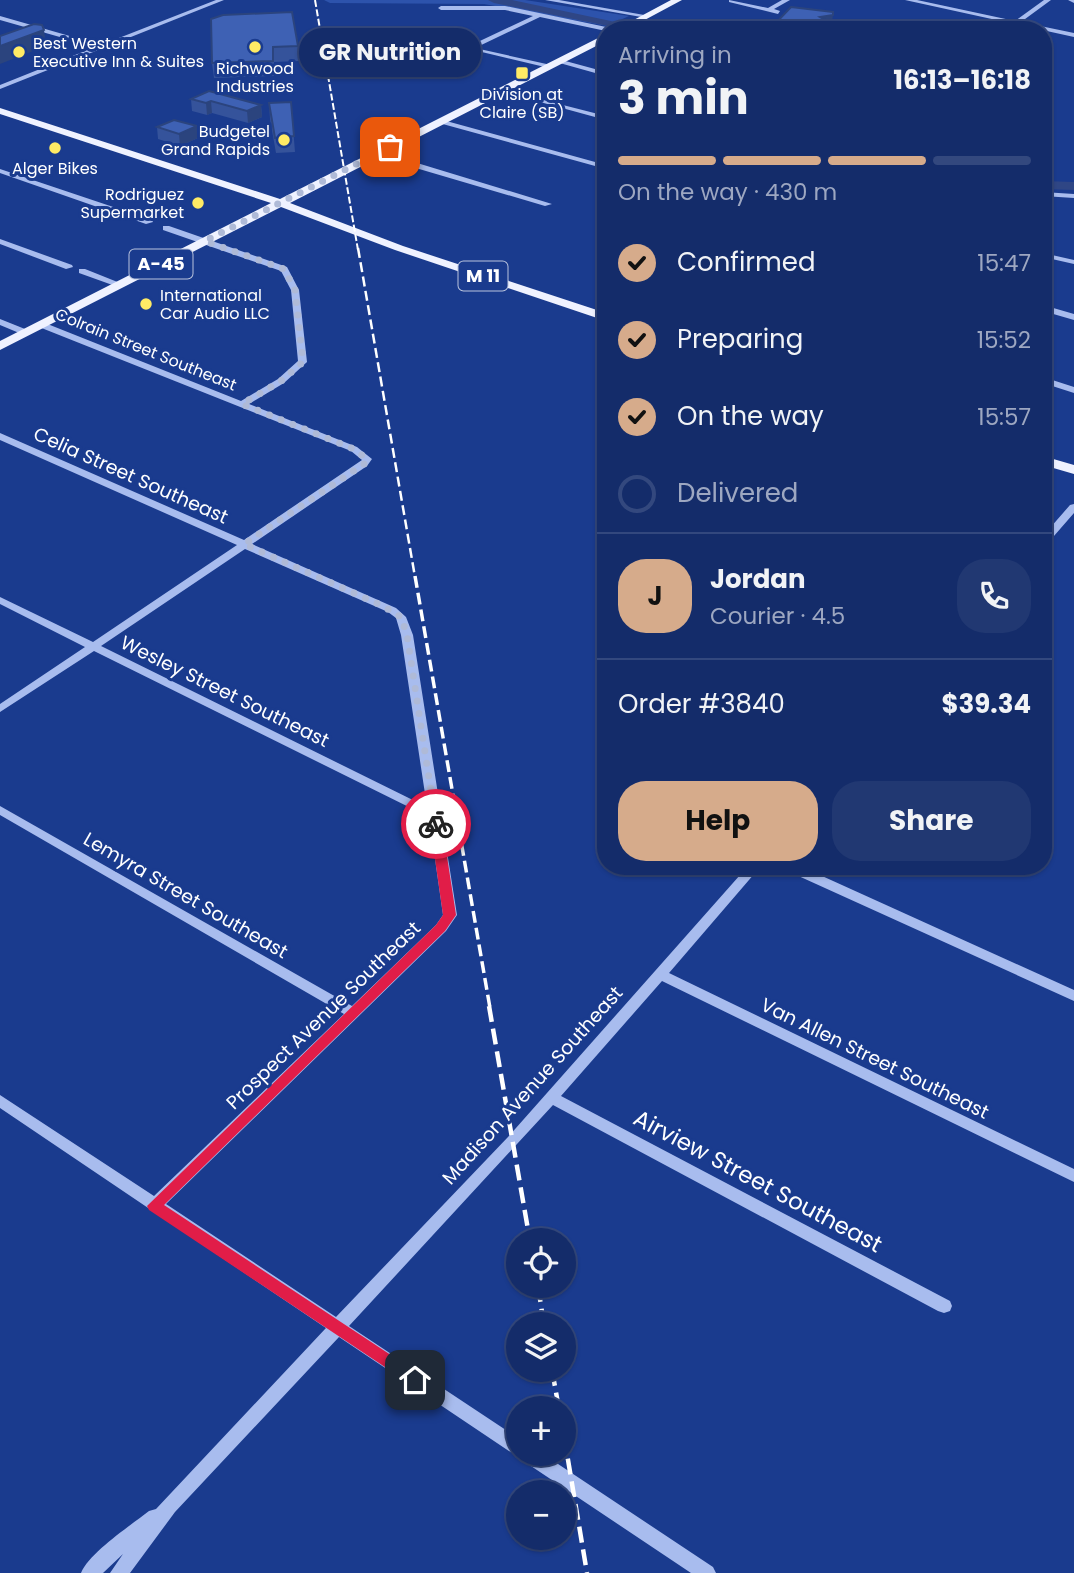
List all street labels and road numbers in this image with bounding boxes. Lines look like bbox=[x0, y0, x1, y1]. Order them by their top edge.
road number: A-45 bbox=[130, 250, 192, 278]
road number: M 11 bbox=[458, 262, 508, 290]
street label: Colrain Street Southeast bbox=[52, 303, 240, 396]
street label: Celia Street Southeast bbox=[29, 420, 232, 531]
street label: Wesley Street Southeast bbox=[116, 629, 334, 754]
street label: Lemyra Street Southeast bbox=[79, 826, 293, 965]
street label: Prospect Avenue Southeast bbox=[220, 915, 427, 1116]
street label: Madison Avenue Southeast bbox=[436, 980, 629, 1190]
street label: Van Allen Street Southeast bbox=[756, 991, 993, 1126]
street label: Airview Street Southeast bbox=[628, 1102, 888, 1260]

